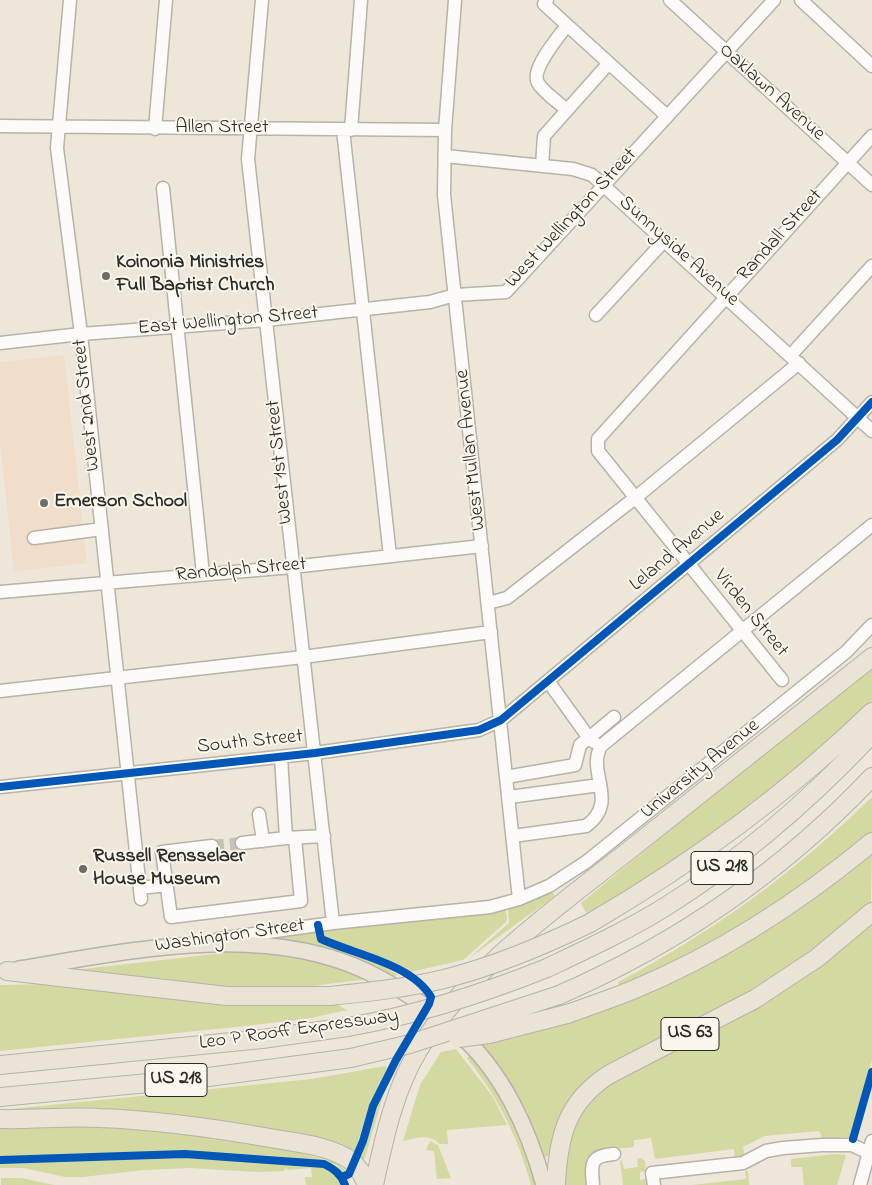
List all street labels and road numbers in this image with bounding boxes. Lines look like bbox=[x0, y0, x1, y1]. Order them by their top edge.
street label: Oaklawn Avenue bbox=[713, 39, 829, 147]
street label: Allen Street bbox=[175, 117, 269, 141]
street label: West Wellington Street bbox=[501, 144, 643, 294]
street label: Randall Street bbox=[733, 185, 829, 287]
street label: Sunnyside Avenue bbox=[613, 192, 743, 312]
street label: East Wellington Street bbox=[137, 302, 319, 342]
street label: West 2nd Street bbox=[69, 338, 107, 472]
street label: West Mullan Avenue bbox=[452, 368, 492, 532]
street label: West 1st Street bbox=[263, 399, 299, 525]
street label: Leland Avenue bbox=[626, 504, 730, 598]
street label: Randolph Street bbox=[175, 553, 307, 589]
street label: Virden Street bbox=[707, 565, 793, 663]
street label: University Avenue bbox=[637, 715, 765, 825]
street label: South Street bbox=[196, 726, 304, 760]
road number: US 218 bbox=[691, 851, 753, 884]
street label: Washington Street bbox=[154, 915, 306, 959]
street label: Leo P Rooff Expressway bbox=[198, 1005, 400, 1057]
road number: US 63 bbox=[661, 1018, 719, 1050]
road number: US 218 bbox=[145, 1064, 207, 1096]

